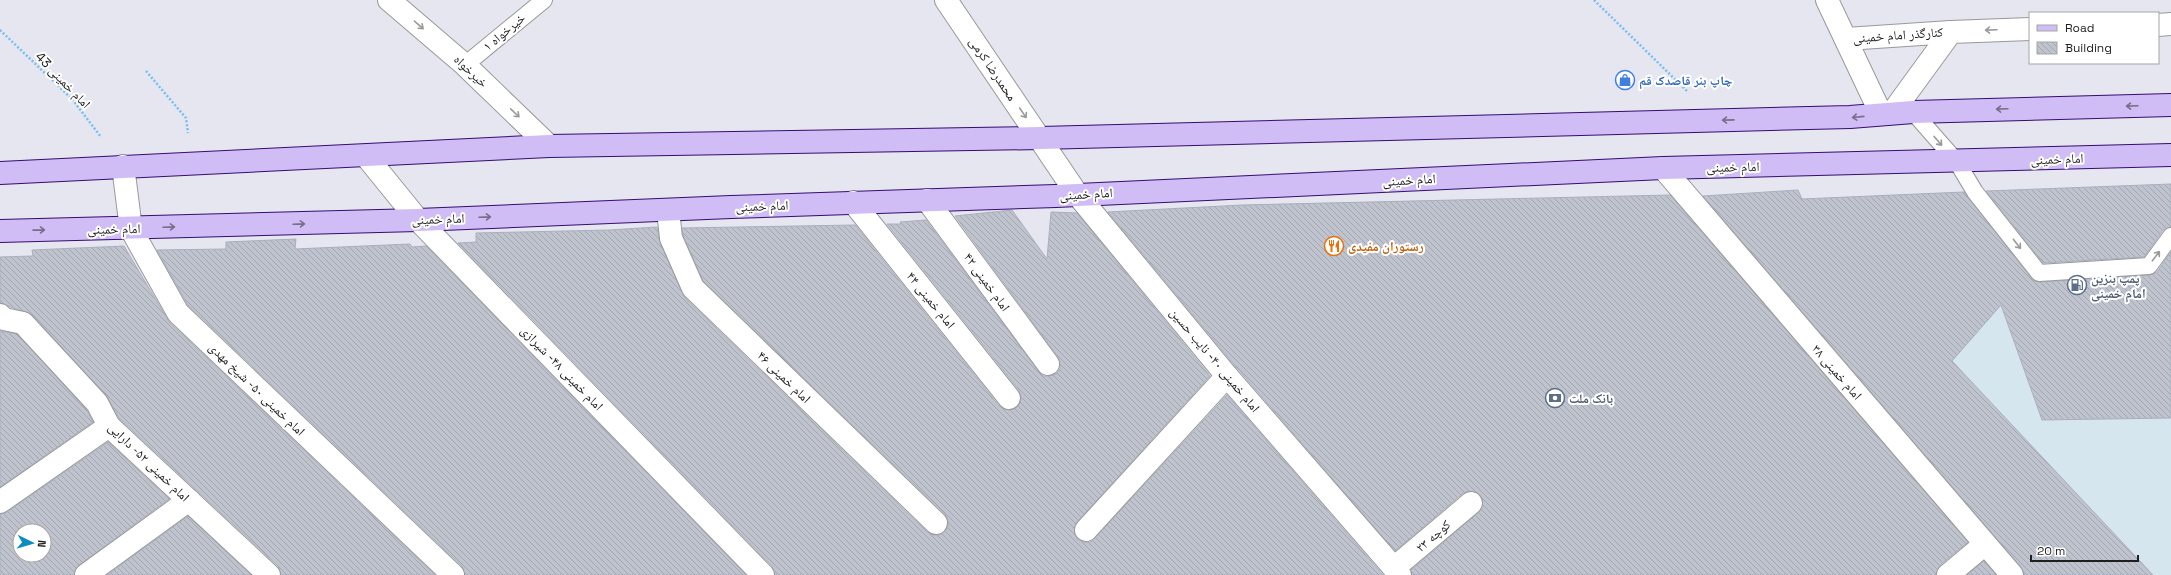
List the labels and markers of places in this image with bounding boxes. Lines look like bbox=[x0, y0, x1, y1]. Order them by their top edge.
shop icon: چاپ بنر قاصدک قم bbox=[1614, 69, 1636, 91]
place label: چاپ بنر قاصدک قم bbox=[1639, 72, 1732, 90]
restaurant icon: رستوران مفیدی bbox=[1323, 235, 1345, 257]
place label: رستوران مفیدی bbox=[1348, 238, 1424, 255]
place label: پمپ بنزین امام خمینی bbox=[2091, 270, 2146, 303]
fuel station icon: پمپ بنزین امام خمینی bbox=[2066, 274, 2088, 296]
bank icon: بانک ملت bbox=[1544, 387, 1566, 409]
place label: بانک ملت bbox=[1569, 390, 1614, 407]

